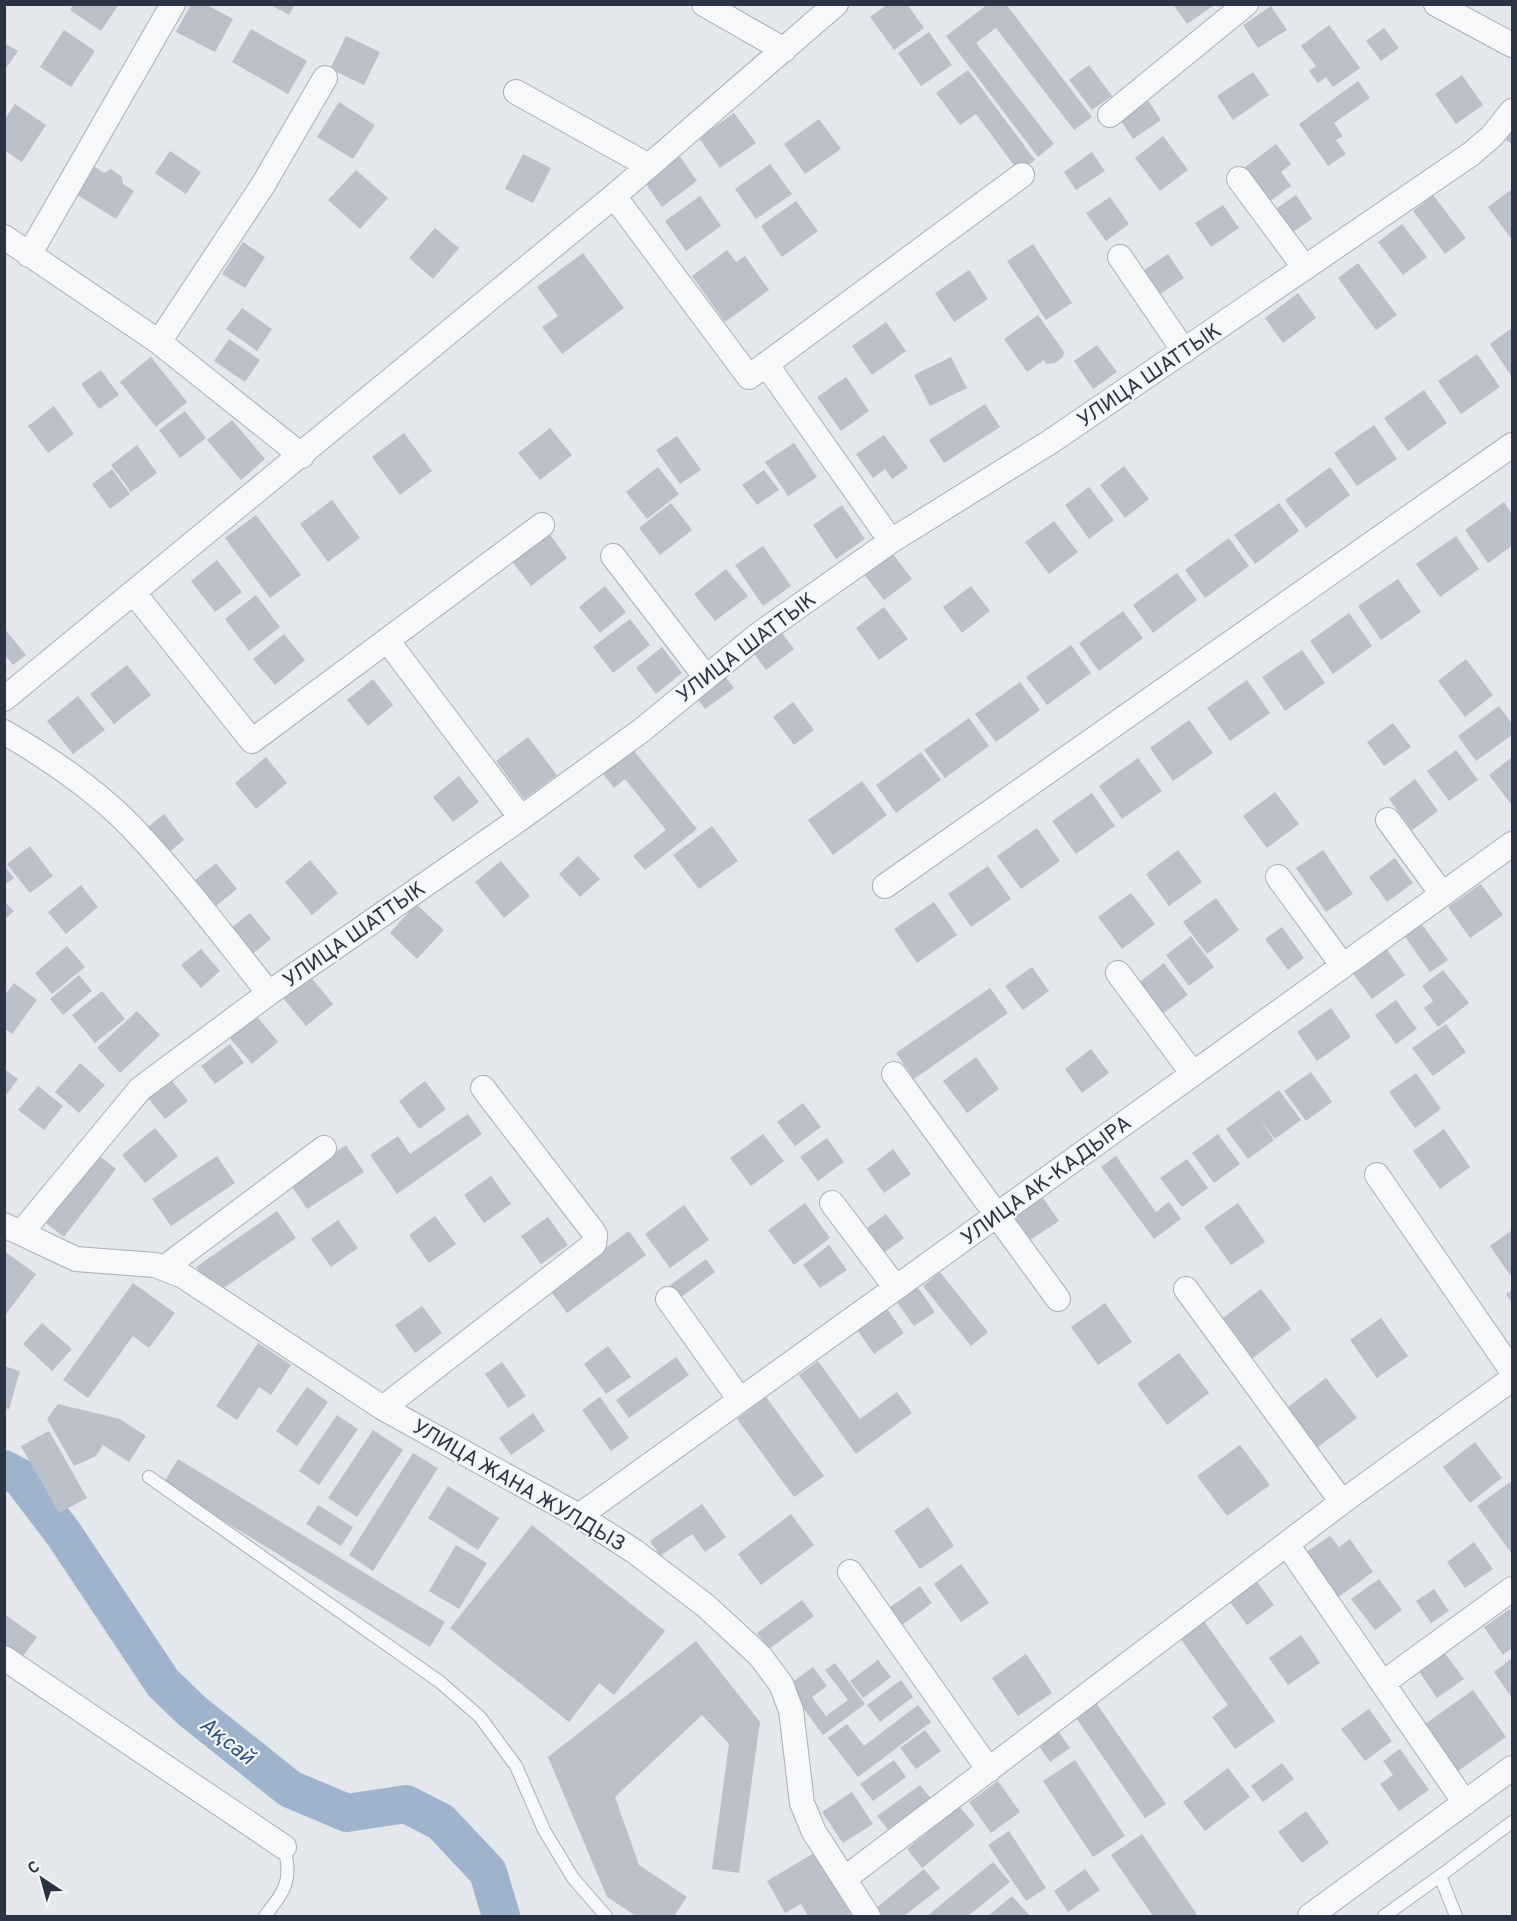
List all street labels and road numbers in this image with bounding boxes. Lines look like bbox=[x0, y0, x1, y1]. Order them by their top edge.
street label: УЛИЦА ШАТТЫК bbox=[1073, 318, 1227, 434]
street label: УЛИЦА ШАТТЫК bbox=[672, 587, 822, 710]
street label: УЛИЦА ШАТТЫК bbox=[278, 876, 432, 995]
street label: УЛИЦА АК-КАДЫРА bbox=[956, 1110, 1137, 1252]
street label: УЛИЦА ЖАНА ЖУЛДЫЗ bbox=[407, 1414, 630, 1559]

